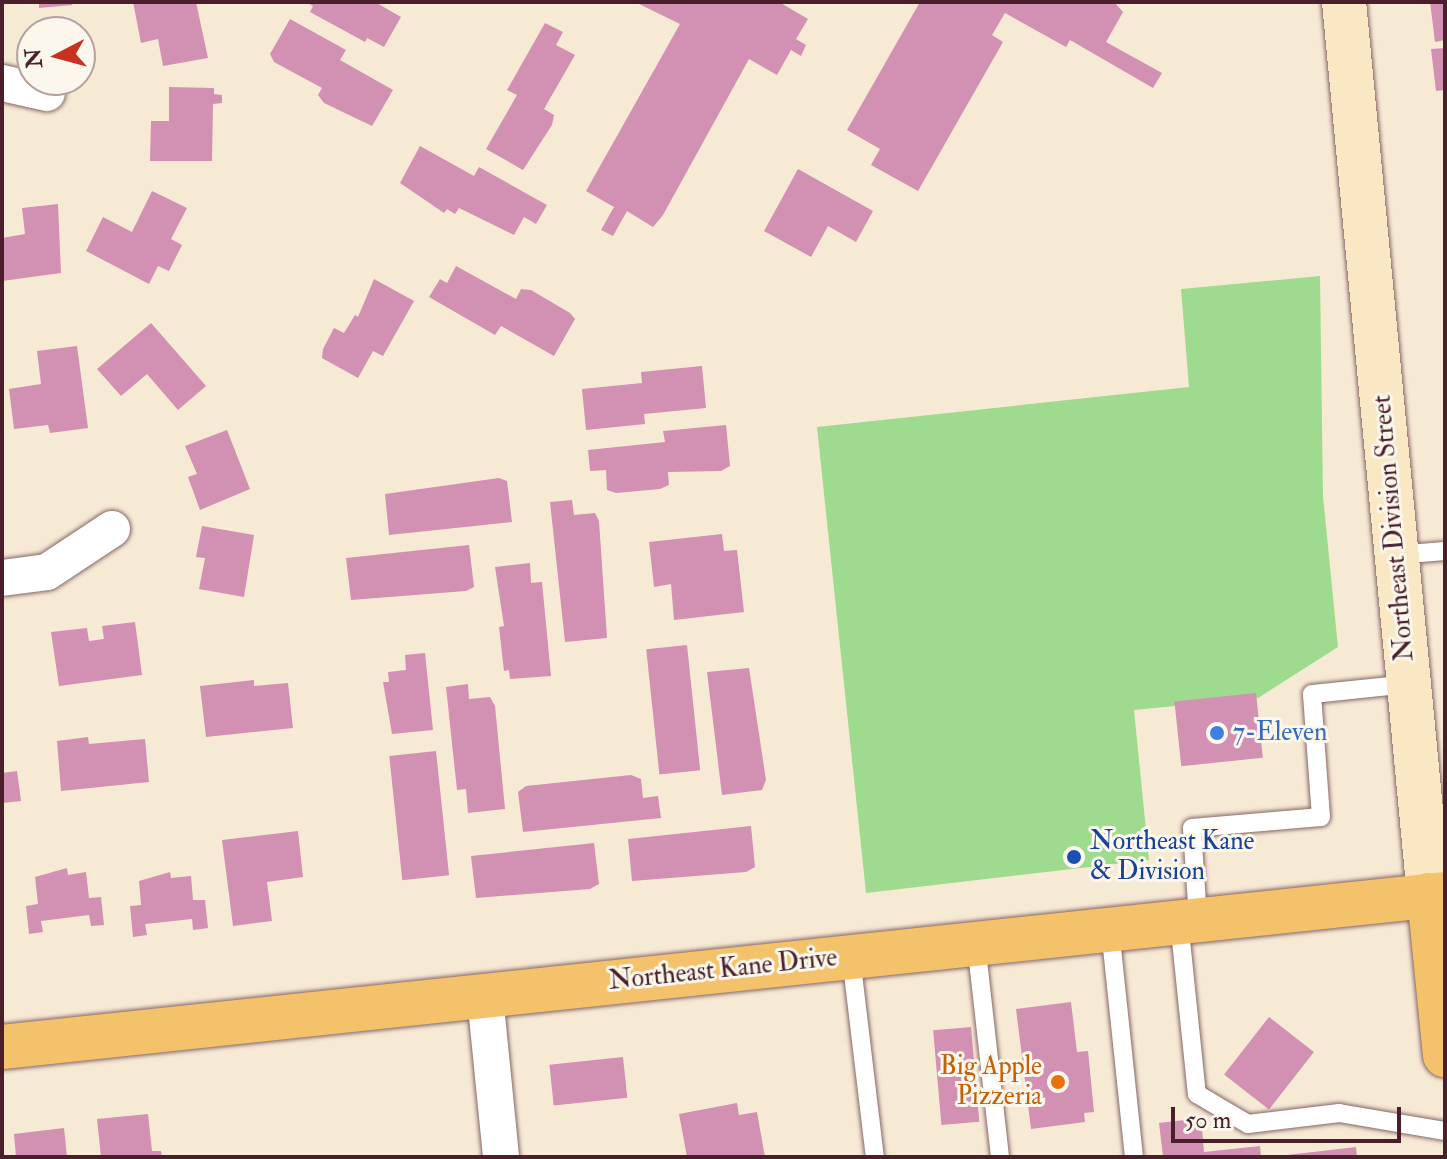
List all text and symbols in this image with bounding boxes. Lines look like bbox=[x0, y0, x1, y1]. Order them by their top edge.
north arrow bbox=[16, 16, 96, 96]
text: N bbox=[19, 47, 49, 70]
street label: Northeast Division Street bbox=[1367, 394, 1421, 662]
place label: 7-Eleven bbox=[1233, 717, 1327, 749]
marker: 7-Eleven bbox=[1208, 724, 1226, 742]
place label: Northeast Kane & Division bbox=[1090, 826, 1254, 888]
marker: Northeast Kane & Division bbox=[1065, 848, 1083, 866]
street label: Northeast Kane Drive bbox=[607, 942, 839, 998]
place label: Big Apple Pizzeria bbox=[940, 1051, 1042, 1112]
marker: Big Apple Pizzeria bbox=[1049, 1073, 1067, 1091]
scale bar bbox=[1175, 1091, 1405, 1141]
text: 50 m bbox=[1185, 1105, 1231, 1136]

